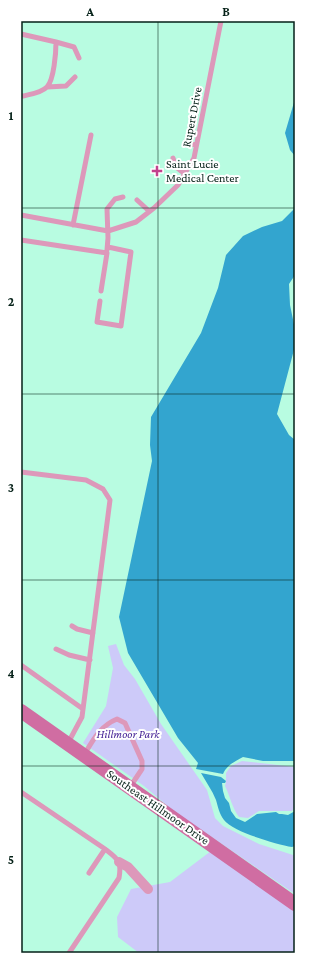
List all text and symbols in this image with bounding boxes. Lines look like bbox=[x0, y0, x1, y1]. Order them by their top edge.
text: A bbox=[85, 4, 94, 19]
text: B bbox=[222, 4, 230, 19]
street label: Rupert Drive bbox=[179, 86, 205, 148]
text: 1 bbox=[9, 108, 14, 123]
place label: Saint Lucie Medical Center bbox=[166, 157, 240, 185]
marker: Saint Lucie Medical Center bbox=[151, 165, 163, 177]
text: 2 bbox=[8, 294, 15, 309]
text: 3 bbox=[8, 480, 14, 495]
text: 4 bbox=[7, 666, 15, 681]
park label: Hillmoor Park bbox=[96, 727, 160, 741]
street label: Southeast Hillmoor Drive bbox=[104, 766, 212, 848]
text: 5 bbox=[8, 852, 14, 867]

